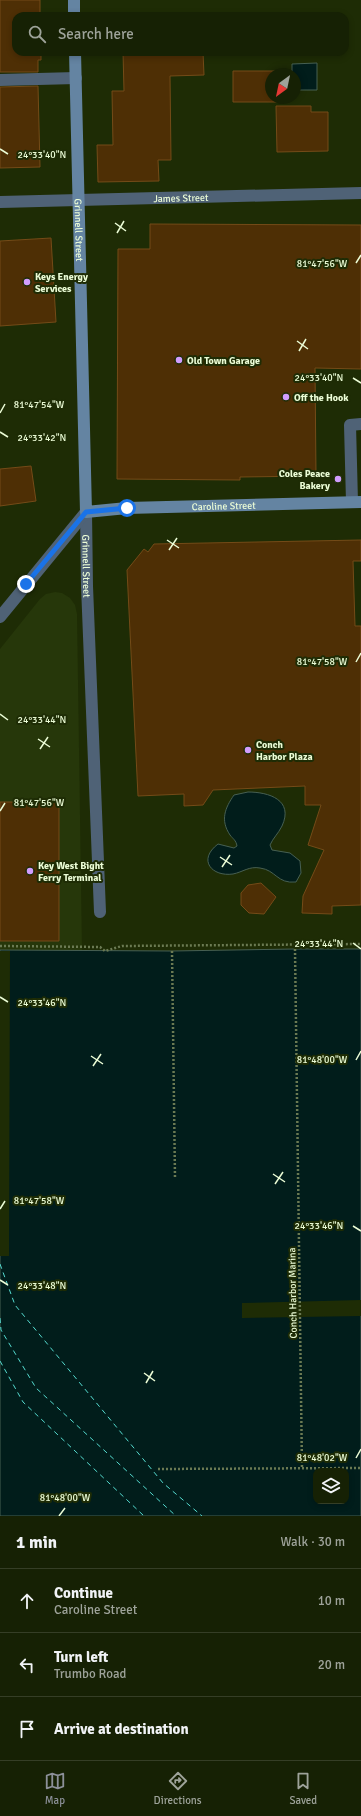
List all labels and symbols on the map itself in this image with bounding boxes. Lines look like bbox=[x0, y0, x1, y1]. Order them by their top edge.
north arrow bbox=[265, 68, 301, 104]
text: 24°33'40"N bbox=[18, 149, 66, 161]
street label: James Street bbox=[153, 192, 209, 205]
street label: Grinnell Street bbox=[72, 198, 85, 262]
text: 81°47'56"W bbox=[297, 258, 348, 270]
place label: Keys Energy Services bbox=[35, 271, 88, 295]
marker: Keys Energy Services bbox=[22, 277, 32, 287]
marker: Old Town Garage bbox=[174, 355, 184, 365]
place label: Old Town Garage bbox=[187, 355, 260, 367]
text: 24°33'40"N bbox=[295, 372, 343, 384]
marker: Off the Hook bbox=[281, 392, 291, 402]
place label: Off the Hook bbox=[294, 392, 349, 404]
text: 81°47'54"W bbox=[14, 399, 65, 411]
text: 24°33'42"N bbox=[18, 432, 66, 444]
place label: Coles Peace Bakery bbox=[279, 468, 330, 492]
marker: Coles Peace Bakery bbox=[333, 474, 343, 484]
route start bbox=[118, 499, 136, 517]
street label: Caroline Street bbox=[191, 500, 256, 513]
street label: Grinnell Street bbox=[79, 534, 92, 598]
route end bbox=[17, 575, 35, 593]
text: 81°47'58"W bbox=[297, 656, 348, 668]
text: 24°33'44"N bbox=[18, 714, 66, 726]
place label: Conch Harbor Plaza bbox=[256, 739, 313, 763]
marker: Conch Harbor Plaza bbox=[243, 745, 253, 755]
text: 81°47'56"W bbox=[14, 797, 65, 809]
place label: Key West Bight Ferry Terminal bbox=[38, 860, 104, 884]
marker: Key West Bight Ferry Terminal bbox=[25, 866, 35, 876]
text: 24°33'44"N bbox=[295, 938, 343, 950]
text: 24°33'46"N bbox=[18, 997, 66, 1009]
text: 81°48'00"W bbox=[297, 1054, 348, 1066]
text: 81°47'58"W bbox=[14, 1195, 65, 1207]
text: 24°33'46"N bbox=[295, 1220, 343, 1232]
street label: Conch Harbor Marina bbox=[286, 1247, 300, 1339]
text: 24°33'48"N bbox=[18, 1280, 66, 1292]
text: 81°48'02"W bbox=[297, 1452, 348, 1464]
text: 81°48'00"W bbox=[40, 1492, 91, 1504]

